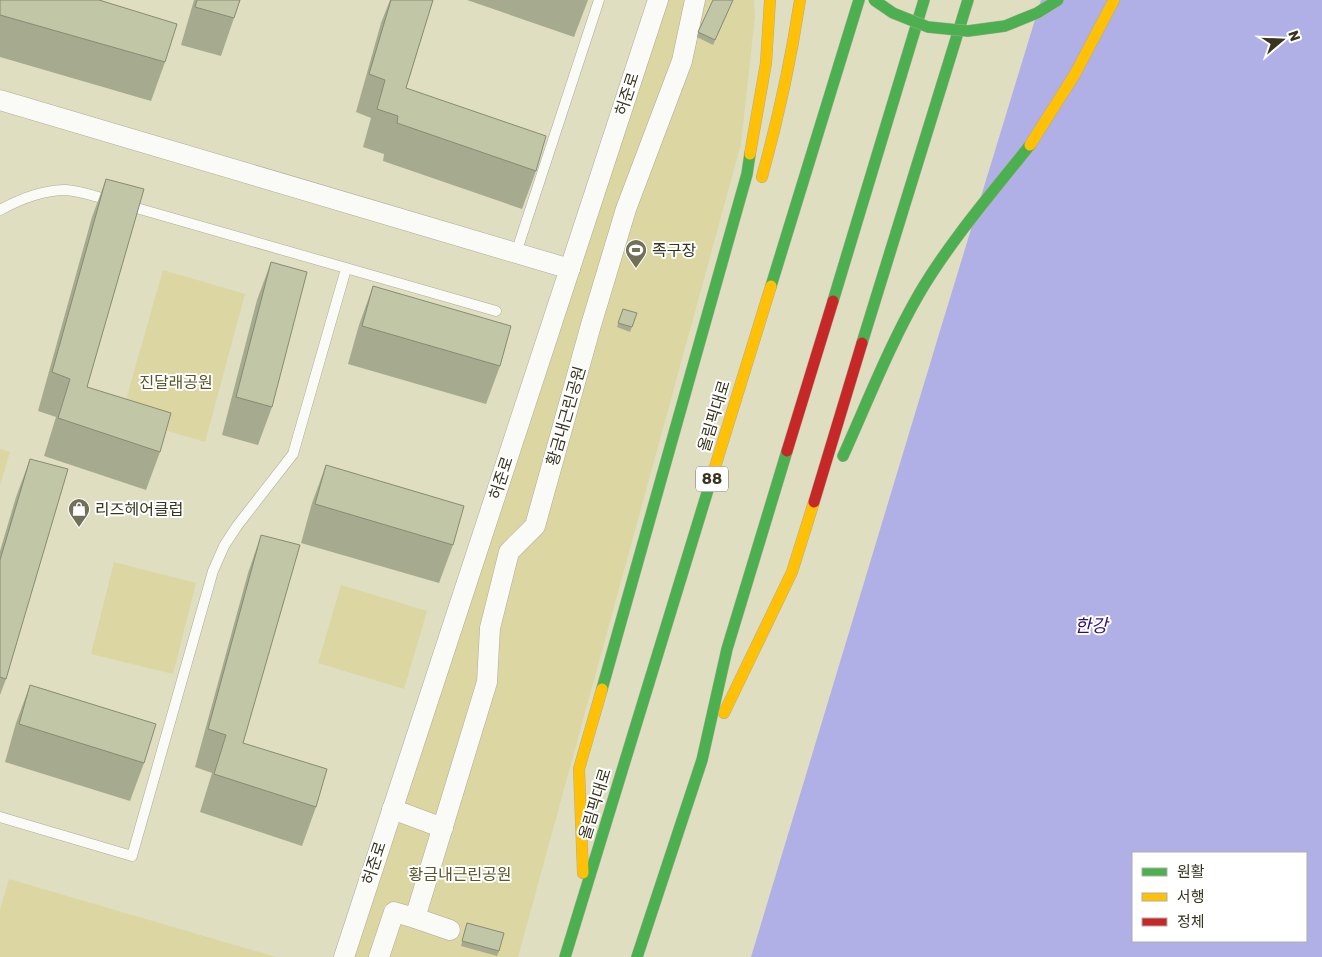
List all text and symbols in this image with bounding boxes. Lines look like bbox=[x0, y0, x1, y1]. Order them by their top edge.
north arrow bbox=[1257, 15, 1307, 65]
text: N bbox=[1284, 28, 1303, 43]
street label: 허준로 bbox=[611, 70, 643, 118]
sports icon: 족구장 bbox=[624, 238, 648, 269]
place label: 족구장 bbox=[652, 241, 696, 260]
street label: 황금내근린공원 bbox=[543, 364, 589, 468]
park label: 진달래공원 bbox=[139, 373, 213, 392]
street label: 올림픽대로 bbox=[694, 378, 734, 454]
street label: 허준로 bbox=[485, 454, 517, 502]
road number: 88 bbox=[696, 466, 728, 492]
shop icon: 리즈헤어클럽 bbox=[67, 497, 91, 528]
place label: 리즈헤어클럽 bbox=[95, 500, 183, 519]
water label: 한강 bbox=[1074, 615, 1110, 637]
street label: 올림픽대로 bbox=[575, 766, 615, 842]
street label: 허준로 bbox=[358, 839, 390, 887]
legend bbox=[1132, 852, 1307, 942]
text: 원활 bbox=[1177, 863, 1205, 881]
park label: 황금내근린공원 bbox=[408, 865, 512, 884]
text: 서행 bbox=[1177, 888, 1205, 906]
text: 정체 bbox=[1177, 913, 1205, 931]

